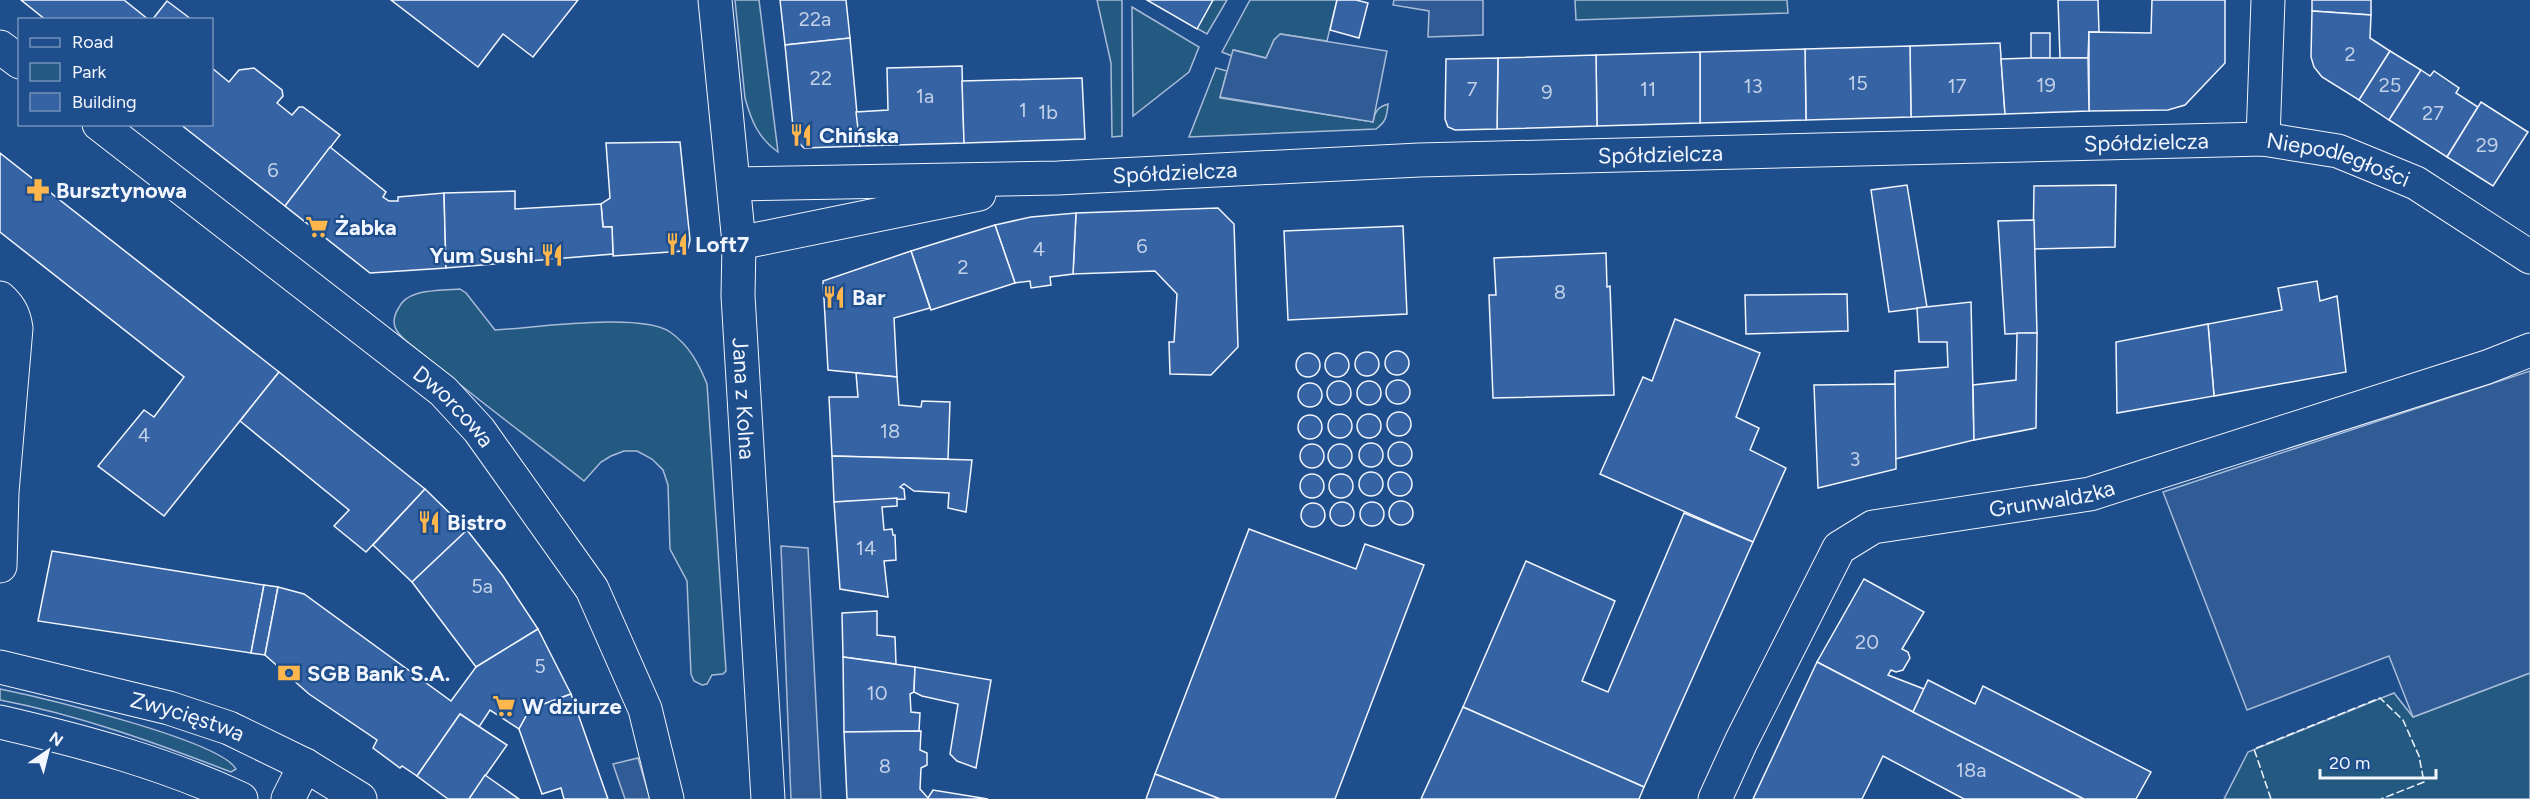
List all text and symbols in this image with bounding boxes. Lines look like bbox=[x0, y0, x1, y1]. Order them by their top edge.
house number: 22a bbox=[799, 7, 831, 31]
legend bbox=[18, 18, 213, 126]
text: Road bbox=[72, 31, 113, 53]
house number: 2 bbox=[2344, 42, 2356, 66]
text: Park bbox=[72, 61, 107, 83]
house number: 22 bbox=[810, 66, 832, 90]
house number: 15 bbox=[1848, 71, 1868, 95]
house number: 19 bbox=[2036, 73, 2056, 97]
house number: 25 bbox=[2379, 73, 2401, 97]
house number: 13 bbox=[1743, 74, 1763, 98]
house number: 17 bbox=[1948, 74, 1967, 98]
house number: 7 bbox=[1467, 77, 1478, 101]
house number: 11 bbox=[1640, 77, 1656, 101]
house number: 9 bbox=[1541, 80, 1553, 104]
house number: 1a bbox=[916, 84, 934, 108]
text: Building bbox=[72, 91, 137, 113]
house number: 1 bbox=[1019, 98, 1027, 122]
house number: 1b bbox=[1038, 100, 1058, 124]
house number: 27 bbox=[2422, 101, 2444, 125]
restaurant icon: Chińska bbox=[788, 122, 814, 148]
place label: Chińska bbox=[819, 122, 899, 149]
street label: Niepodległości bbox=[2265, 126, 2414, 193]
street label: Spółdzielcza bbox=[2083, 127, 2209, 157]
house number: 29 bbox=[2476, 133, 2498, 157]
street label: Spółdzielcza bbox=[1598, 139, 1723, 169]
street label: Spółdzielcza bbox=[1112, 156, 1238, 189]
house number: 6 bbox=[267, 158, 279, 182]
pharmacy icon: Bursztynowa bbox=[25, 177, 51, 203]
place label: Bursztynowa bbox=[56, 177, 187, 204]
supermarket icon: Żabka bbox=[304, 214, 330, 240]
place label: Żabka bbox=[335, 214, 397, 241]
restaurant icon: Loft7 bbox=[664, 231, 690, 257]
place label: Loft7 bbox=[695, 231, 749, 258]
house number: 6 bbox=[1136, 234, 1148, 258]
house number: 4 bbox=[1033, 237, 1045, 261]
place label: Yum Sushi bbox=[430, 242, 534, 269]
restaurant icon: Yum Sushi bbox=[539, 242, 565, 268]
house number: 2 bbox=[957, 255, 969, 279]
house number: 8 bbox=[1554, 280, 1566, 304]
restaurant icon: Bar bbox=[821, 284, 847, 310]
place label: Bar bbox=[852, 284, 886, 311]
street label: Jana z Kolna bbox=[727, 337, 761, 460]
street label: Dworcowa bbox=[408, 360, 500, 452]
house number: 18 bbox=[880, 419, 900, 443]
house number: 4 bbox=[138, 423, 150, 447]
house number: 3 bbox=[1850, 447, 1860, 471]
street label: Grunwaldzka bbox=[1987, 474, 2118, 523]
restaurant icon: Bistro bbox=[416, 509, 442, 535]
place label: Bistro bbox=[447, 509, 507, 536]
house number: 14 bbox=[856, 536, 876, 560]
house number: 5a bbox=[471, 574, 493, 598]
house number: 20 bbox=[1855, 630, 1879, 654]
house number: 5 bbox=[534, 654, 546, 678]
bank icon: SGB Bank S.A. bbox=[276, 660, 302, 686]
place label: SGB Bank S.A. bbox=[307, 660, 450, 687]
house number: 10 bbox=[866, 681, 888, 705]
street label: Zwycięstwa bbox=[128, 686, 249, 747]
supermarket icon: W dziurze bbox=[491, 693, 517, 719]
place label: W dziurze bbox=[522, 693, 622, 720]
north arrow bbox=[18, 721, 78, 781]
text: N bbox=[46, 728, 67, 750]
scale bar bbox=[2320, 742, 2436, 780]
text: 20 m bbox=[2329, 752, 2370, 774]
house number: 8 bbox=[879, 754, 891, 778]
house number: 18a bbox=[1956, 758, 1986, 782]

